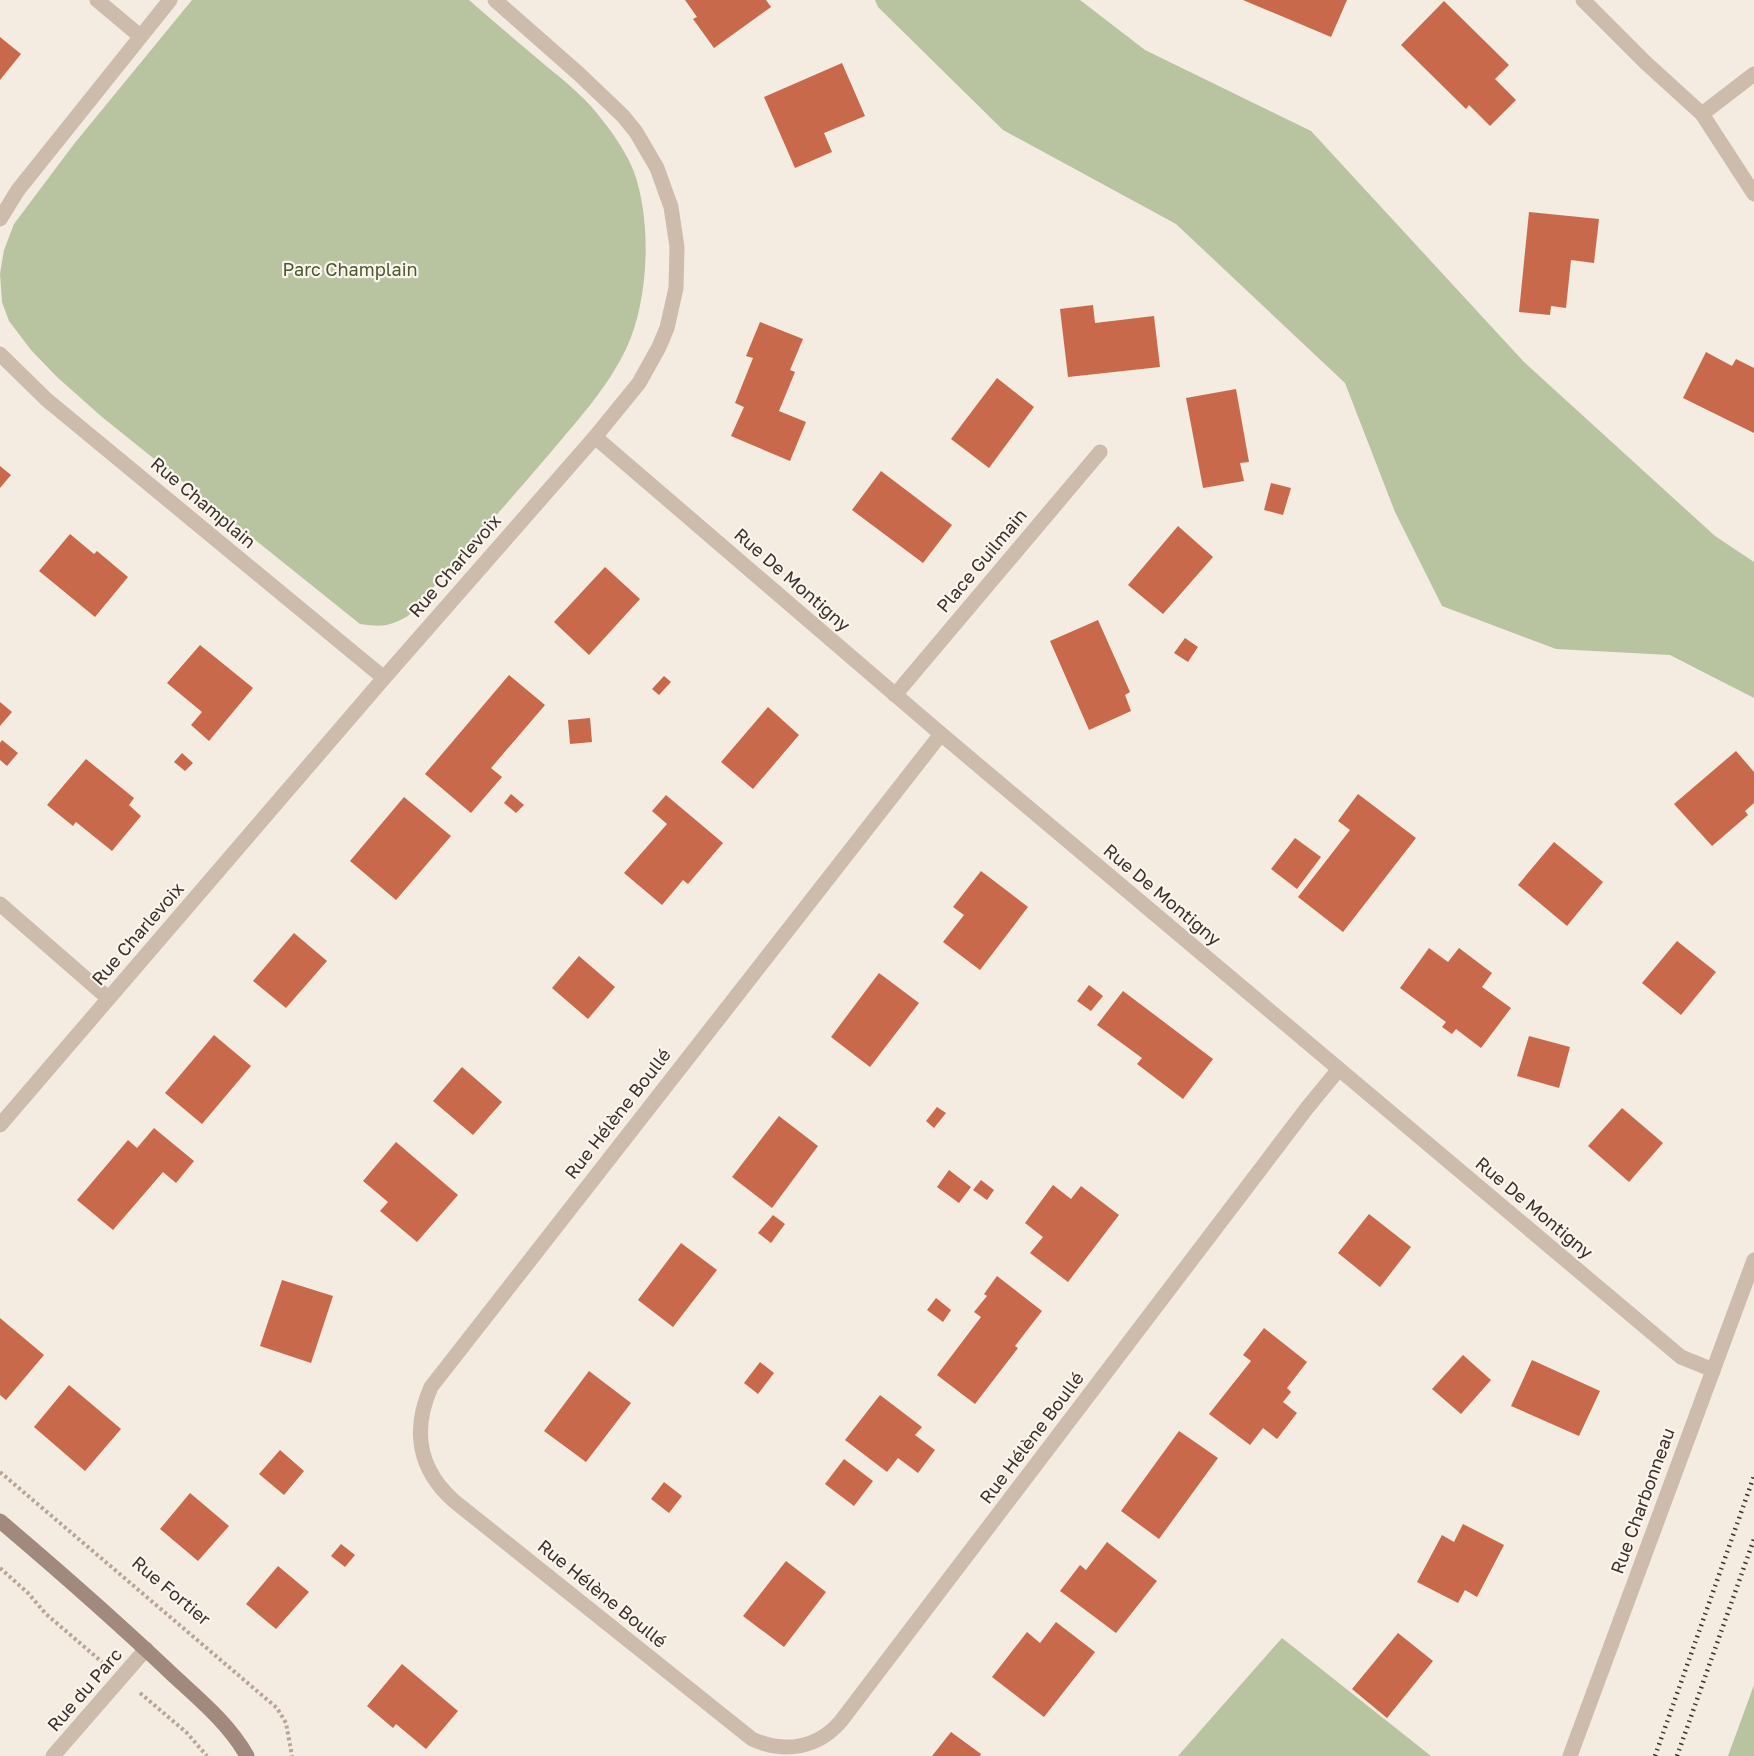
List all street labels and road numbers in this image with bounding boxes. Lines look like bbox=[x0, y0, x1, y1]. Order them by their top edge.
street label: Rue Champlain bbox=[147, 452, 261, 552]
street label: Place Guilmain bbox=[931, 504, 1031, 617]
street label: Rue Charlevoix bbox=[404, 509, 505, 621]
street label: Rue De Montigny bbox=[730, 523, 855, 636]
street label: Rue De Montigny bbox=[1100, 839, 1226, 950]
street label: Rue Charlevoix bbox=[87, 877, 188, 989]
street label: Rue Hélène Boullé bbox=[559, 1044, 675, 1183]
street label: Rue De Montigny bbox=[1472, 1152, 1598, 1263]
street label: Rue Hélène Boullé bbox=[974, 1367, 1088, 1508]
street label: Rue Charbonneau bbox=[1605, 1425, 1679, 1577]
street label: Rue Hélène Boullé bbox=[534, 1535, 671, 1652]
street label: Rue Fortier bbox=[128, 1551, 215, 1629]
street label: Rue du Parc bbox=[42, 1643, 126, 1735]

